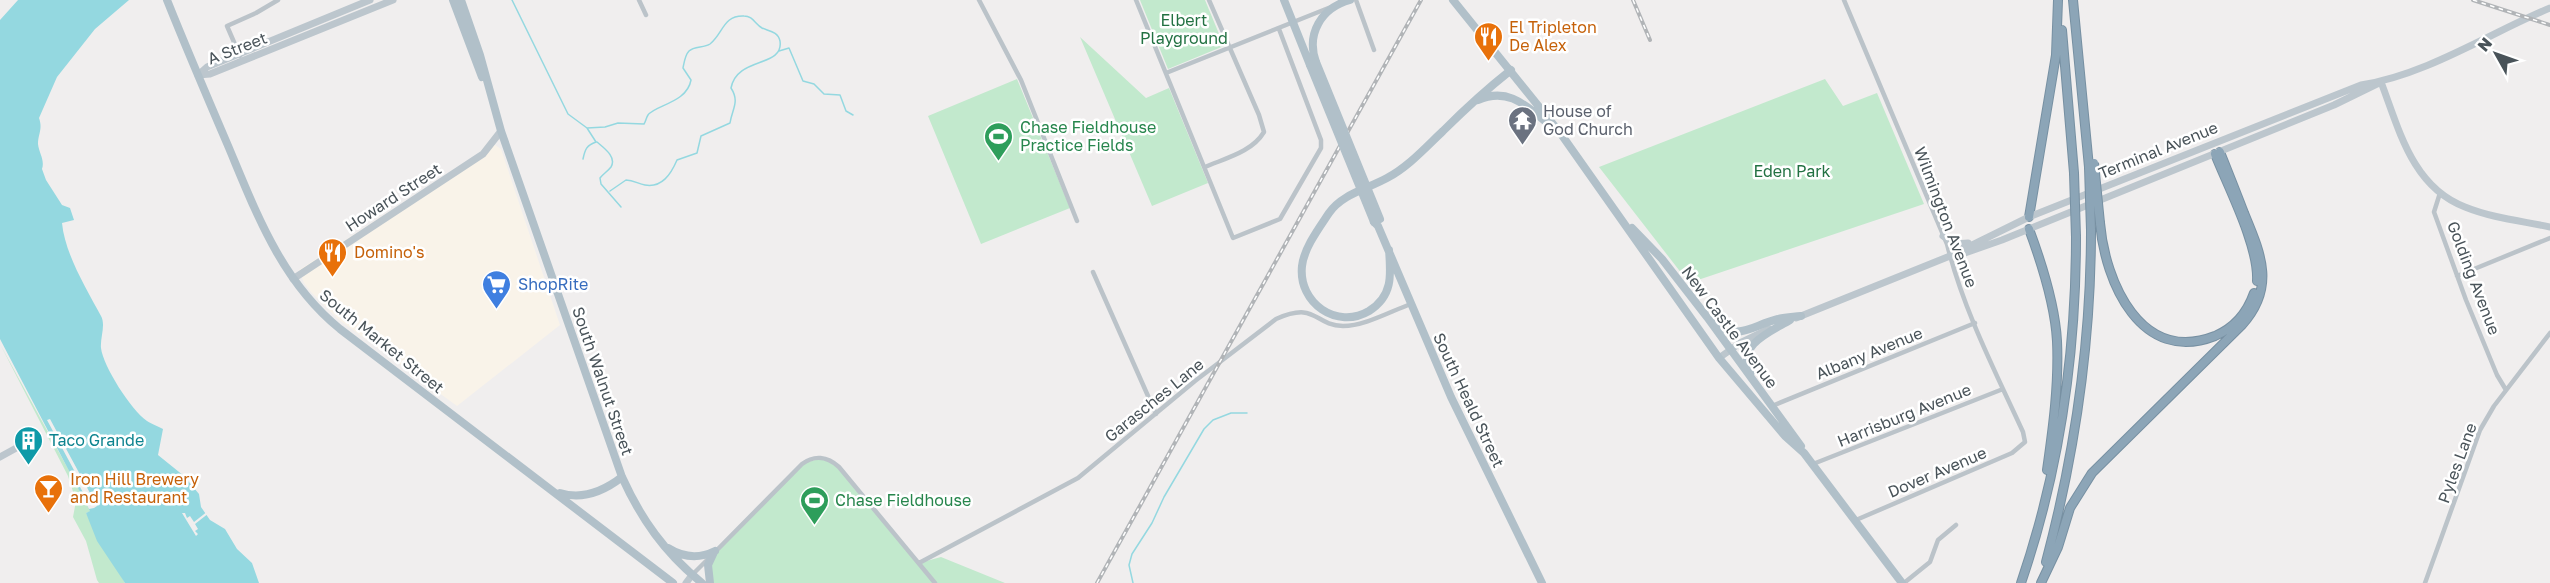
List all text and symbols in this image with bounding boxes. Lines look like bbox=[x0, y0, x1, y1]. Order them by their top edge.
park label: Elbert Playground bbox=[1140, 10, 1228, 48]
place label: El Tripleton De Alex bbox=[1509, 17, 1597, 55]
restaurant icon: El Tripleton De Alex bbox=[1472, 20, 1504, 62]
north arrow bbox=[2466, 24, 2526, 84]
street label: A Street bbox=[204, 28, 270, 68]
text: N bbox=[2473, 33, 2496, 55]
place label: House of God Church bbox=[1543, 101, 1633, 139]
temple icon: House of God Church bbox=[1506, 104, 1538, 146]
place label: Chase Fieldhouse Practice Fields bbox=[1020, 117, 1156, 155]
street label: Terminal Avenue bbox=[2095, 117, 2221, 183]
sports icon: Chase Fieldhouse Practice Fields bbox=[983, 120, 1015, 162]
street label: Wilmington Avenue bbox=[1910, 144, 1982, 290]
street label: Howard Street bbox=[341, 159, 445, 235]
park label: Eden Park bbox=[1753, 161, 1831, 181]
street label: Golding Avenue bbox=[2443, 218, 2505, 338]
restaurant icon: Domino's bbox=[317, 236, 349, 278]
place label: Domino's bbox=[354, 242, 425, 262]
street label: New Castle Avenue bbox=[1678, 262, 1782, 392]
supermarket icon: ShopRite bbox=[481, 268, 513, 310]
place label: ShopRite bbox=[518, 274, 588, 294]
street label: South Market Street bbox=[316, 285, 448, 397]
street label: South Walnut Street bbox=[568, 304, 638, 458]
street label: Albany Avenue bbox=[1813, 322, 1925, 384]
street label: South Heald Street bbox=[1429, 329, 1509, 471]
street label: Garasches Lane bbox=[1100, 354, 1208, 446]
street label: Harrisburg Avenue bbox=[1834, 379, 1974, 451]
street label: Pyles Lane bbox=[2433, 420, 2481, 506]
building icon: Taco Grande bbox=[12, 424, 44, 466]
place label: Taco Grande bbox=[49, 430, 144, 450]
street label: Dover Avenue bbox=[1885, 442, 1989, 502]
place label: Iron Hill Brewery and Restaurant bbox=[70, 469, 199, 507]
bar icon: Iron Hill Brewery and Restaurant bbox=[33, 472, 65, 514]
sports icon: Chase Fieldhouse bbox=[798, 484, 830, 526]
place label: Chase Fieldhouse bbox=[835, 490, 971, 510]

